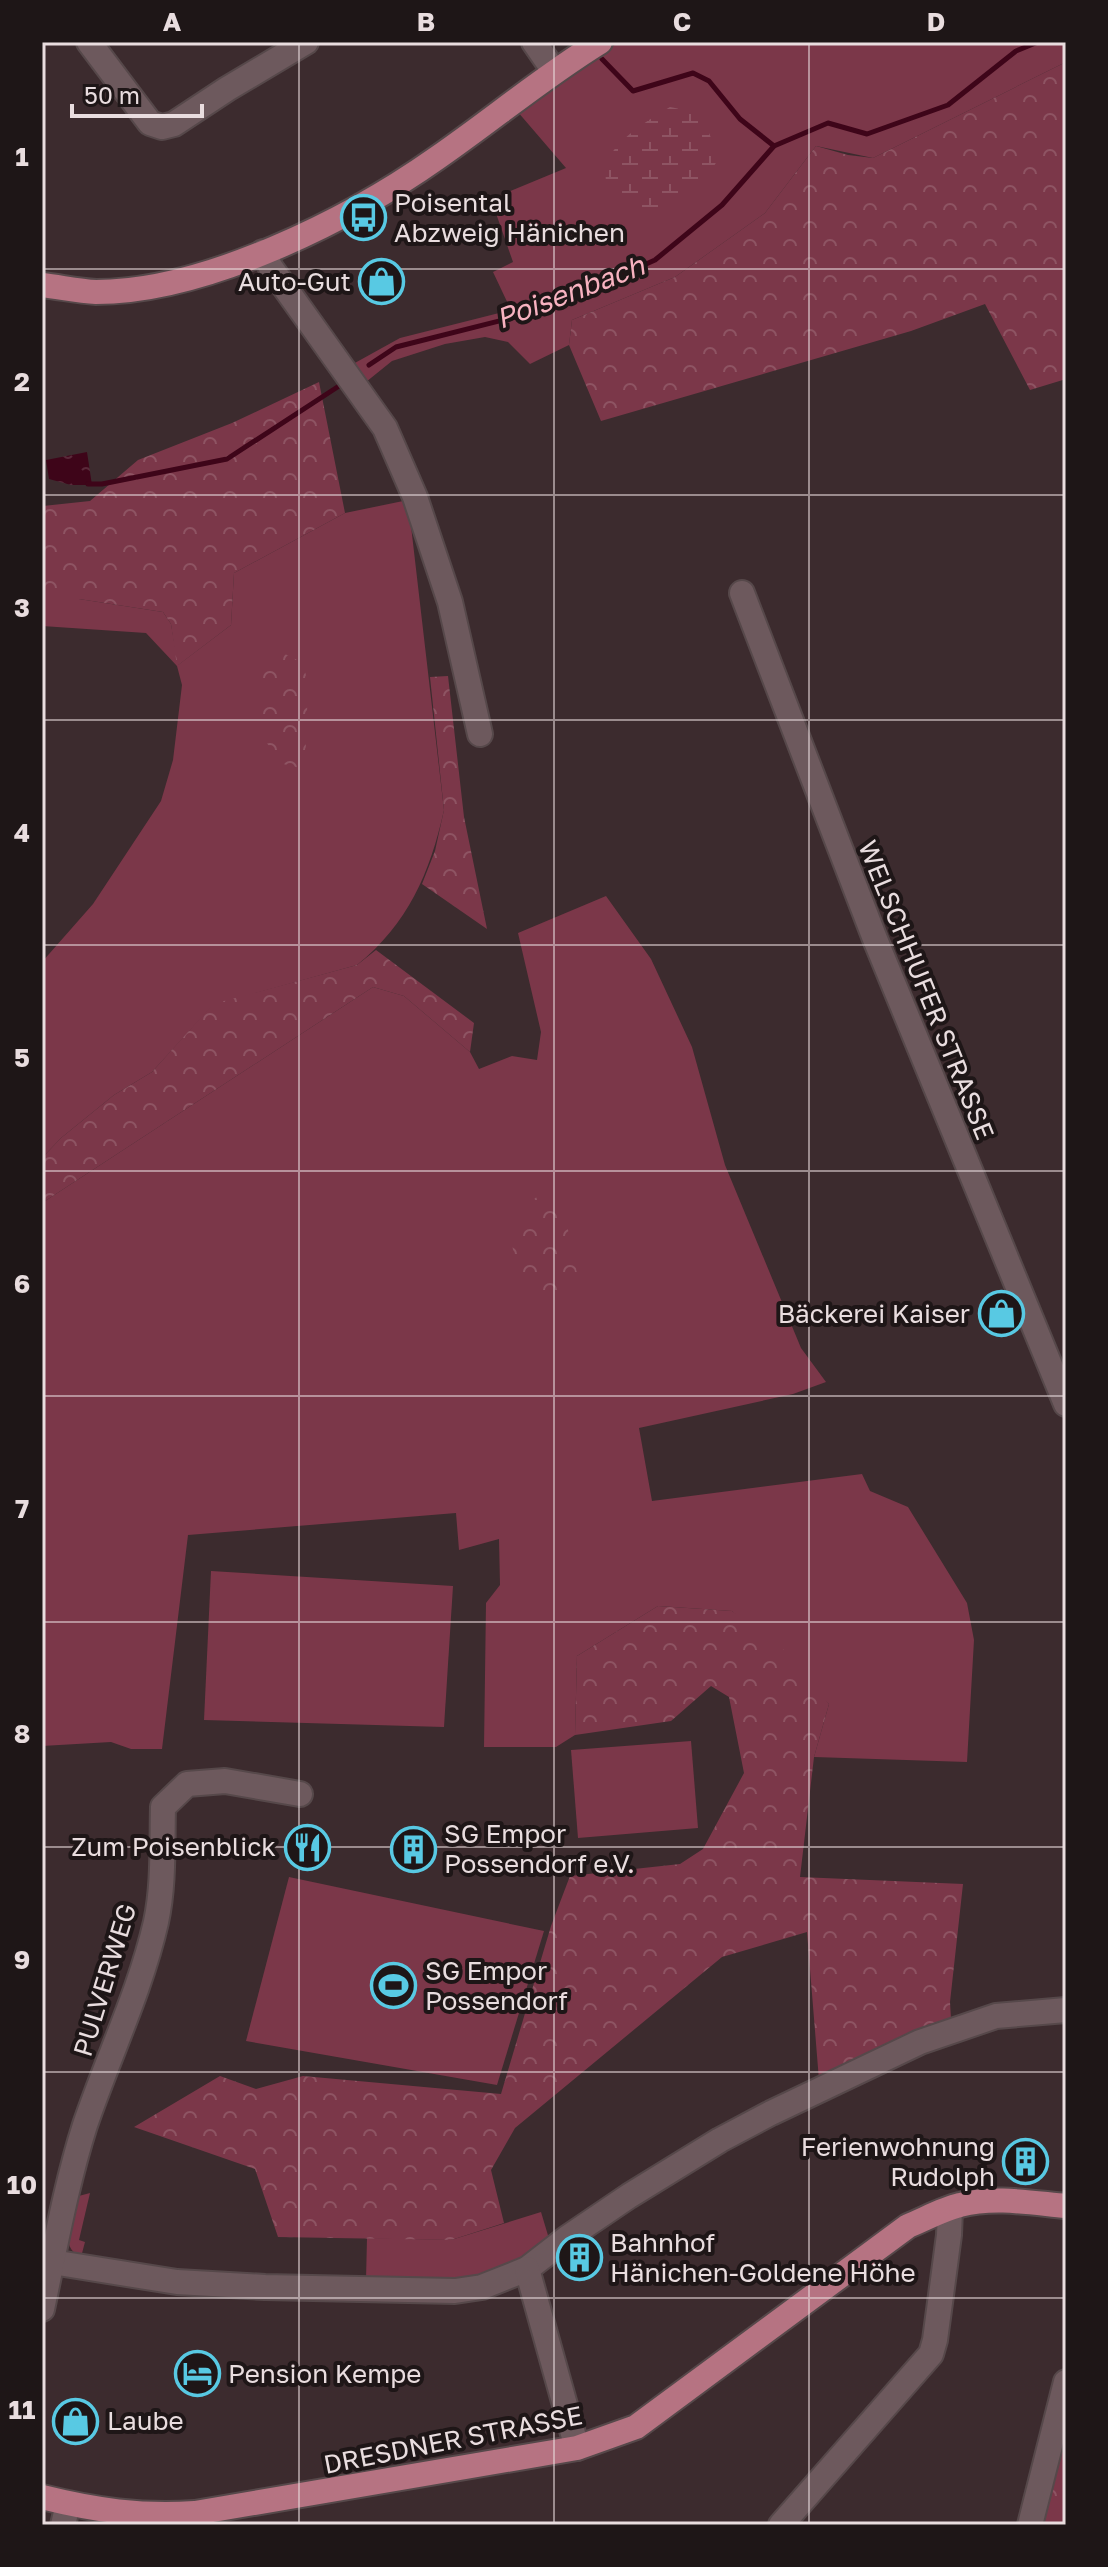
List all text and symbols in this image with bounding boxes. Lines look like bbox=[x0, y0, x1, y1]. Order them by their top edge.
text: A bbox=[163, 6, 182, 37]
text: B bbox=[417, 6, 435, 37]
text: C bbox=[673, 6, 691, 37]
text: D bbox=[927, 6, 945, 37]
scale bar bbox=[72, 68, 202, 118]
text: 50 m bbox=[84, 80, 140, 109]
text: 1 bbox=[15, 141, 29, 172]
place label: Poisental Abzweig Hänichen bbox=[394, 187, 625, 248]
bus stop icon: Poisental Abzweig Hänichen bbox=[339, 194, 387, 242]
water label: Poisenbach bbox=[491, 248, 650, 335]
shop icon: Auto-Gut bbox=[358, 258, 406, 306]
place label: Auto-Gut bbox=[238, 266, 351, 297]
text: 2 bbox=[14, 366, 30, 397]
text: 3 bbox=[14, 592, 30, 623]
text: 4 bbox=[14, 817, 30, 848]
street label: WELSCHHUFER STRASSE bbox=[852, 836, 1001, 1144]
text: 5 bbox=[14, 1042, 30, 1073]
text: 6 bbox=[14, 1268, 30, 1299]
shop icon: Bäckerei Kaiser bbox=[977, 1290, 1025, 1338]
place label: Bäckerei Kaiser bbox=[778, 1298, 970, 1329]
text: 7 bbox=[15, 1493, 29, 1524]
text: 8 bbox=[14, 1718, 30, 1749]
place label: SG Empor Possendorf e.V. bbox=[444, 1818, 635, 1879]
restaurant icon: Zum Poisenblick bbox=[283, 1823, 331, 1871]
building icon: SG Empor Possendorf e.V. bbox=[389, 1825, 437, 1873]
place label: Zum Poisenblick bbox=[71, 1831, 276, 1862]
street label: PULVERWEG bbox=[67, 1900, 142, 2060]
text: 9 bbox=[14, 1944, 30, 1975]
place label: SG Empor Possendorf bbox=[425, 1955, 568, 2016]
sports icon: SG Empor Possendorf bbox=[370, 1962, 418, 2010]
place label: Ferienwohnung Rudolph bbox=[801, 2131, 995, 2192]
building icon: Ferienwohnung Rudolph bbox=[1002, 2138, 1050, 2186]
text: 10 bbox=[7, 2169, 37, 2200]
place label: Bahnhof Hänichen-Goldene Höhe bbox=[610, 2227, 916, 2288]
building icon: Bahnhof Hänichen-Goldene Höhe bbox=[555, 2234, 603, 2282]
hotel icon: Pension Kempe bbox=[173, 2350, 221, 2398]
place label: Pension Kempe bbox=[228, 2358, 421, 2389]
text: 11 bbox=[9, 2394, 35, 2425]
shop icon: Laube bbox=[52, 2397, 100, 2445]
street label: DRESDNER STRASSE bbox=[321, 2399, 585, 2480]
place label: Laube bbox=[107, 2405, 184, 2436]

